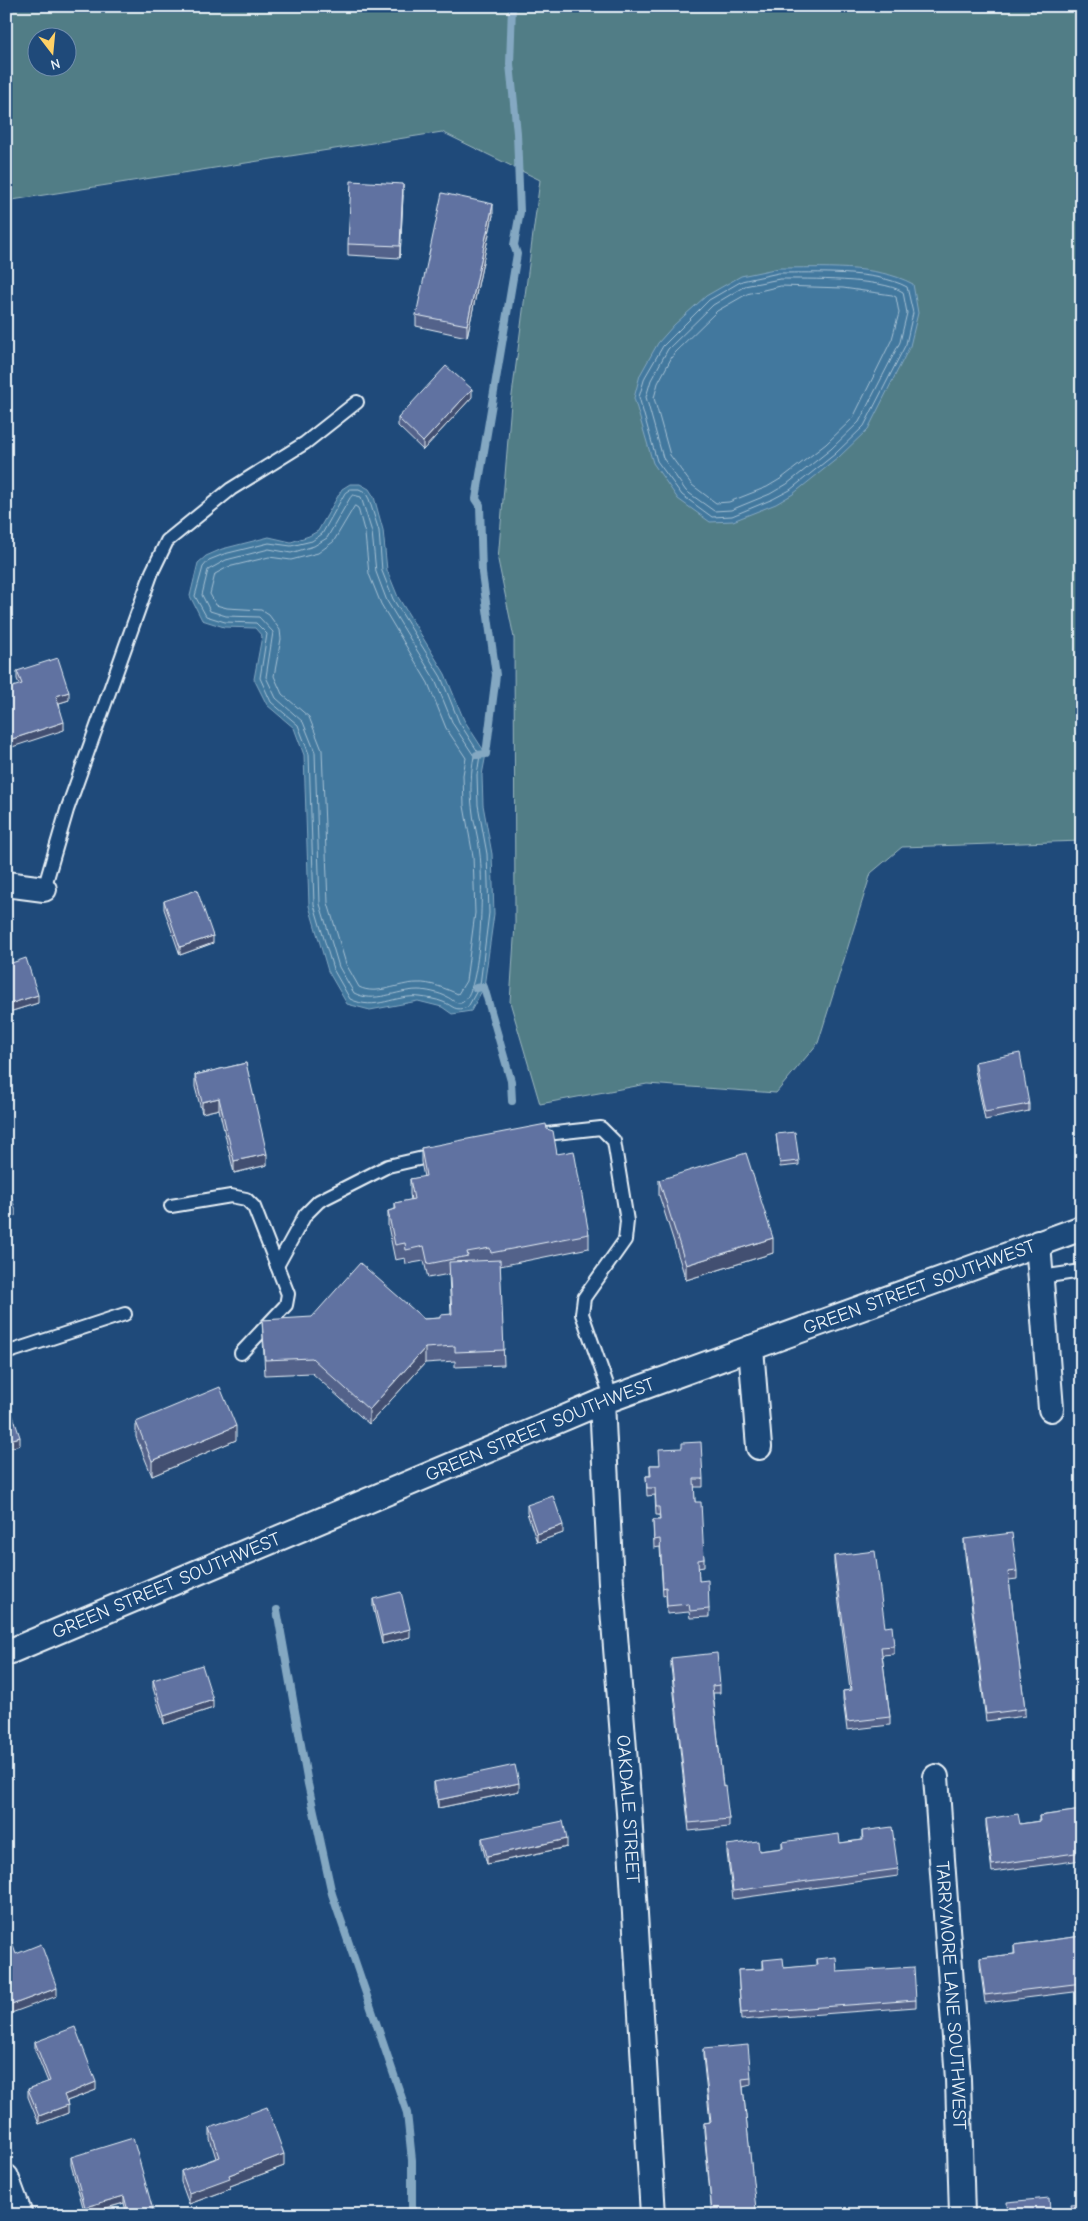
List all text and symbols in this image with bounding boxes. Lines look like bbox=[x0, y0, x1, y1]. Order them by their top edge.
north arrow bbox=[28, 28, 78, 78]
text: N bbox=[49, 55, 62, 73]
street label: GREEN STREET SOUTHWEST bbox=[800, 1235, 1038, 1339]
street label: GREEN STREET SOUTHWEST bbox=[422, 1373, 658, 1486]
street label: GREEN STREET SOUTHWEST bbox=[49, 1528, 284, 1643]
street label: OAKDALE STREET bbox=[612, 1734, 644, 1884]
street label: TARRYMORE LANE SOUTHWEST bbox=[931, 1860, 970, 2130]

